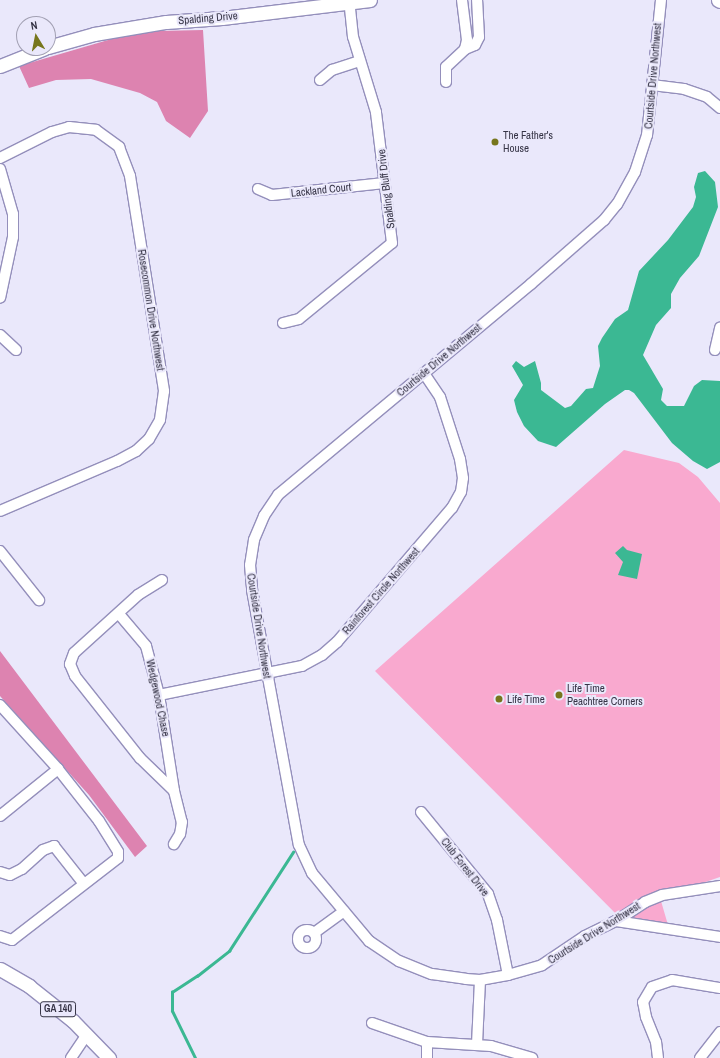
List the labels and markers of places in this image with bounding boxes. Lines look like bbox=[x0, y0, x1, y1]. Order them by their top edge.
place label: The Father's House bbox=[503, 129, 553, 155]
marker: The Father's House bbox=[490, 137, 500, 147]
place label: Life Time Peachtree Corners bbox=[567, 682, 643, 708]
marker: Life Time Peachtree Corners bbox=[554, 690, 564, 700]
place label: Life Time bbox=[507, 692, 545, 706]
marker: Life Time bbox=[494, 694, 504, 704]

